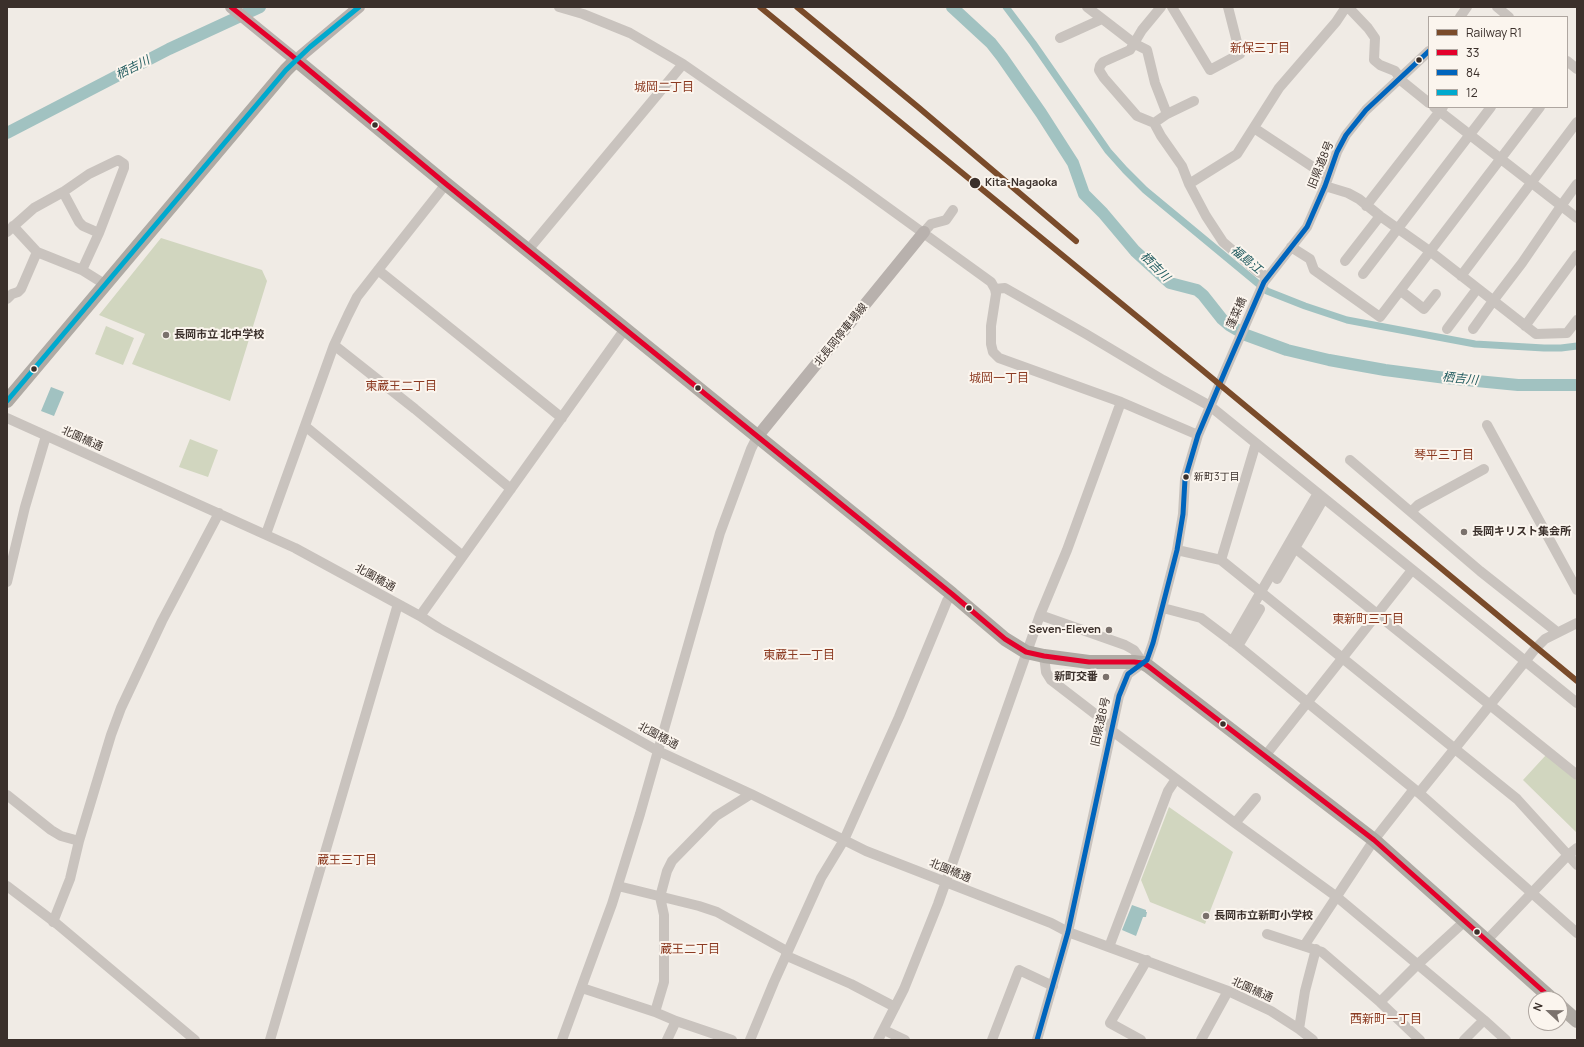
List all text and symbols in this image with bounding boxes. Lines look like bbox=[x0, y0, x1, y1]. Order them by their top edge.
legend bbox=[1428, 16, 1568, 108]
text: Railway R1 bbox=[1466, 24, 1522, 41]
district label: 新保三丁目 bbox=[1230, 42, 1290, 56]
text: 33 bbox=[1466, 44, 1479, 61]
water label: 栖吉川 bbox=[114, 53, 152, 83]
unlabelled marker bbox=[1414, 55, 1424, 65]
text: 84 bbox=[1466, 64, 1480, 81]
district label: 城岡二丁目 bbox=[634, 81, 694, 95]
text: 12 bbox=[1466, 84, 1478, 101]
unlabelled marker bbox=[370, 120, 380, 130]
street label: 旧県道8号 bbox=[1305, 139, 1337, 191]
marker: Kita-Nagaoka bbox=[968, 176, 982, 190]
place label: Kita-Nagaoka bbox=[985, 176, 1057, 190]
water label: 福島江 bbox=[1227, 243, 1265, 277]
water label: 栖吉川 bbox=[1137, 249, 1173, 285]
street label: 蓬菜橋 bbox=[1224, 295, 1250, 331]
street label: 北長岡停車場線 bbox=[812, 301, 870, 369]
place label: 長岡市立 北中学校 bbox=[174, 328, 264, 342]
marker: 長岡市立 北中学校 bbox=[161, 330, 171, 340]
unlabelled marker bbox=[29, 364, 39, 374]
water label: 栖吉川 bbox=[1441, 370, 1479, 388]
district label: 城岡一丁目 bbox=[969, 372, 1029, 386]
district label: 東蔵王二丁目 bbox=[365, 380, 437, 394]
unlabelled marker bbox=[693, 383, 703, 393]
street label: 北園橋通 bbox=[59, 424, 105, 454]
district label: 琴平三丁目 bbox=[1414, 449, 1474, 463]
place label: 新町3丁目 bbox=[1194, 471, 1240, 483]
marker: 新町3丁目 bbox=[1181, 472, 1191, 482]
place label: 長岡キリスト集会所 bbox=[1472, 525, 1571, 539]
marker: 長岡キリスト集会所 bbox=[1459, 527, 1469, 537]
street label: 北園橋通 bbox=[353, 562, 397, 594]
unlabelled marker bbox=[964, 603, 974, 613]
district label: 東新町三丁目 bbox=[1332, 613, 1404, 627]
place label: Seven-Eleven bbox=[1028, 623, 1101, 637]
marker: Seven-Eleven bbox=[1104, 625, 1114, 635]
district label: 東蔵王一丁目 bbox=[763, 649, 835, 663]
place label: 新町交番 bbox=[1054, 670, 1098, 684]
marker: 新町交番 bbox=[1101, 672, 1111, 682]
street label: 旧県道8号 bbox=[1089, 696, 1113, 748]
unlabelled marker bbox=[1218, 719, 1228, 729]
street label: 北園橋通 bbox=[635, 720, 681, 752]
district label: 蔵王三丁目 bbox=[317, 854, 377, 868]
street label: 北園橋通 bbox=[927, 857, 973, 885]
place label: 長岡市立新町小学校 bbox=[1214, 909, 1313, 923]
marker: 長岡市立新町小学校 bbox=[1201, 911, 1211, 921]
unlabelled marker bbox=[1472, 927, 1482, 937]
district label: 蔵王二丁目 bbox=[660, 943, 720, 957]
street label: 北園橋通 bbox=[1229, 975, 1275, 1005]
north arrow bbox=[1528, 991, 1568, 1031]
text: N bbox=[1529, 1000, 1546, 1013]
district label: 西新町一丁目 bbox=[1350, 1013, 1422, 1027]

